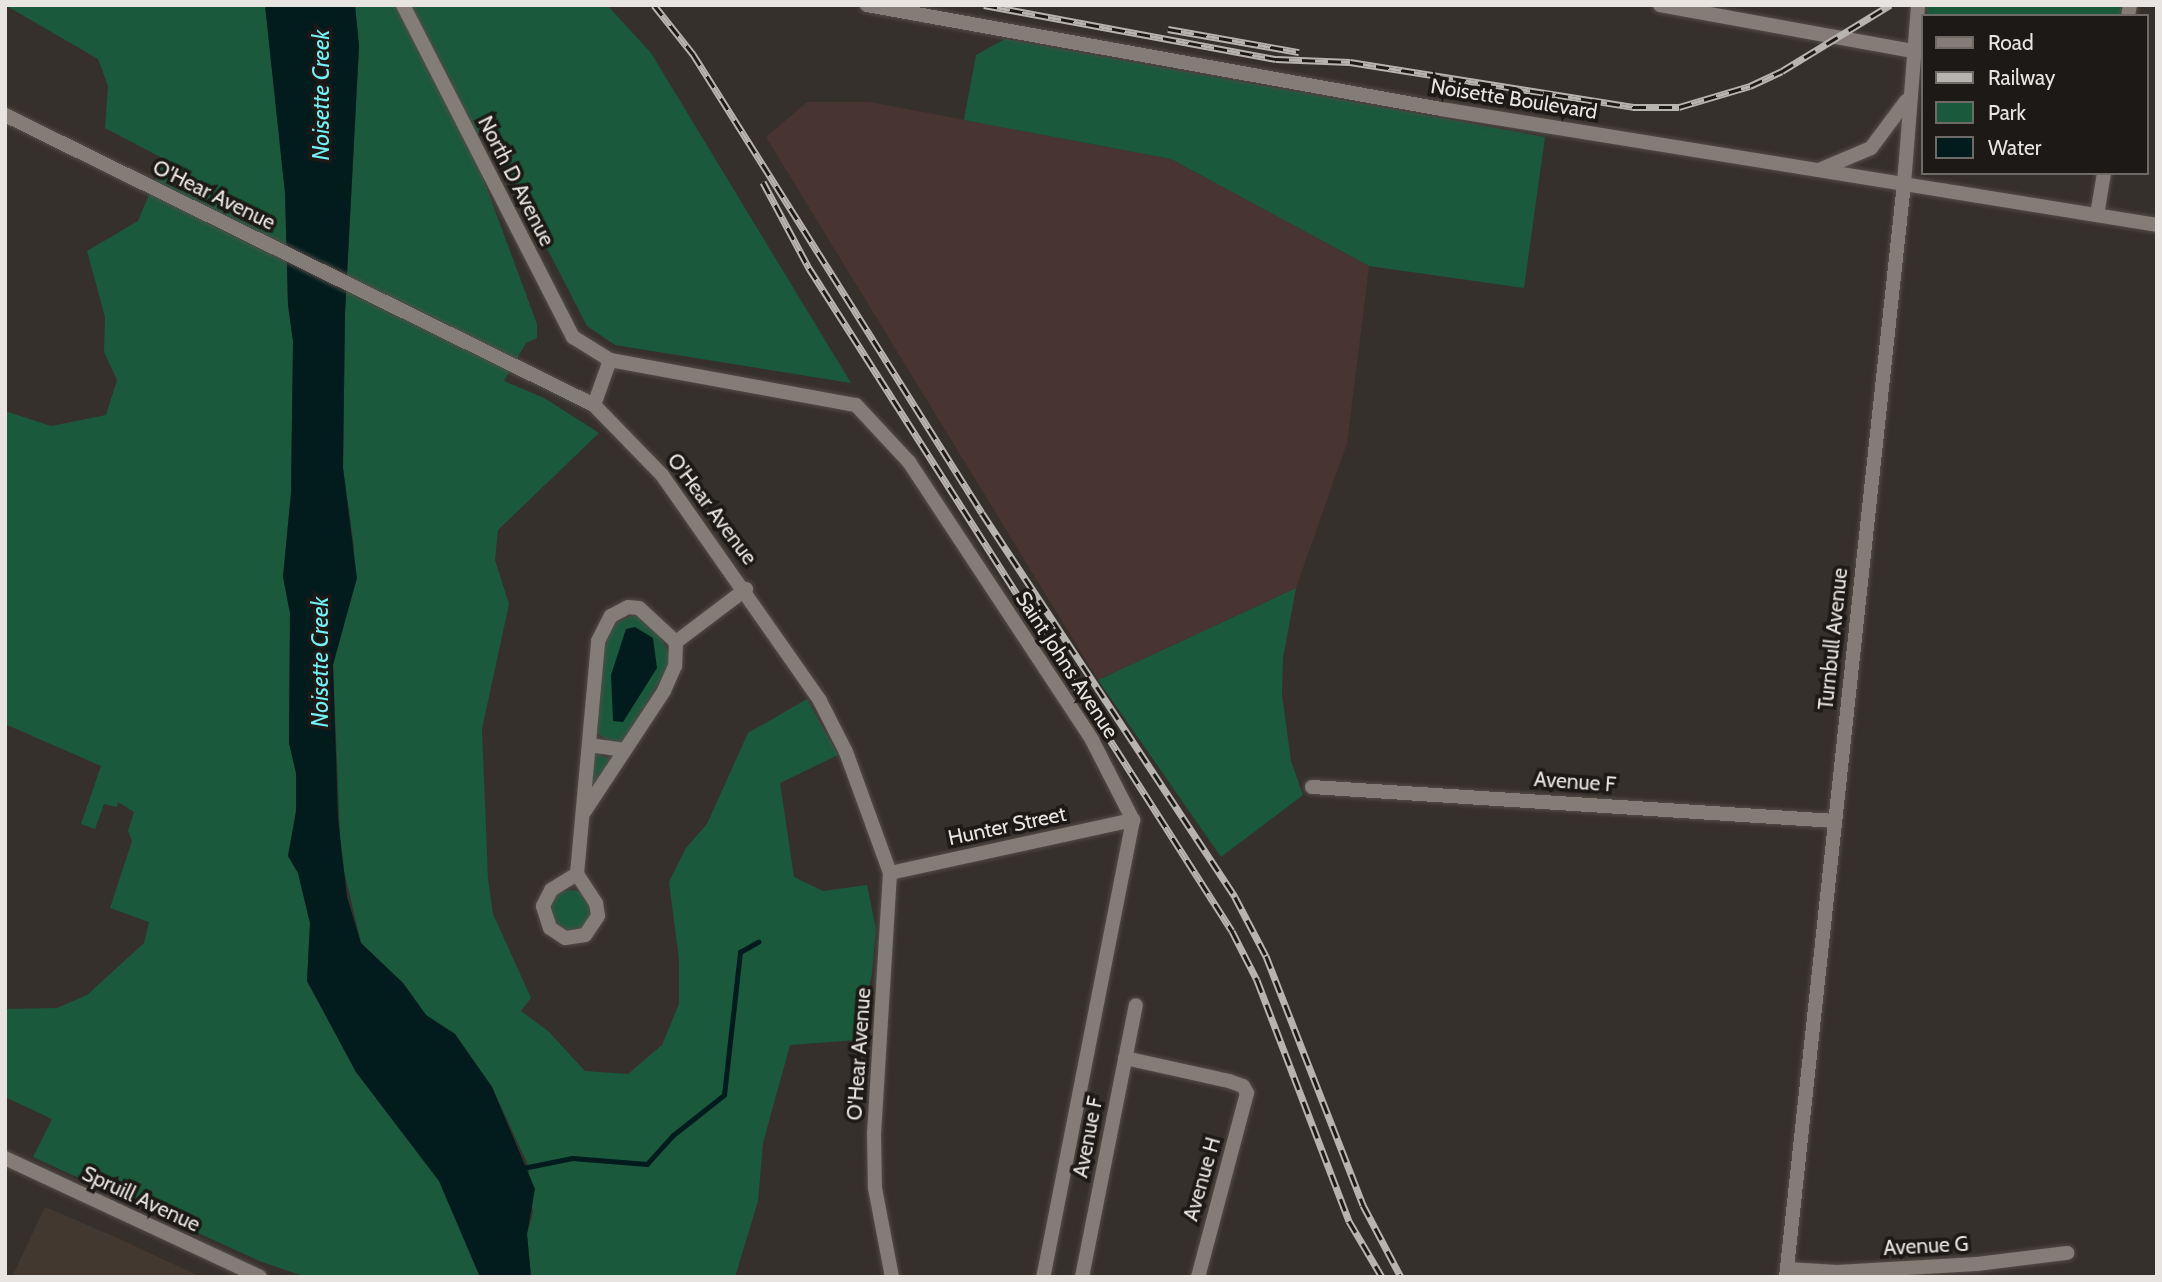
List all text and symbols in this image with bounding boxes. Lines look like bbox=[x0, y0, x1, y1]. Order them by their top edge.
legend bbox=[1920, 14, 2148, 175]
water label: Noisette Creek bbox=[307, 30, 335, 160]
text: Road bbox=[1988, 30, 2034, 55]
text: Railway bbox=[1988, 65, 2055, 90]
street label: Noisette Boulevard bbox=[1429, 73, 1599, 125]
text: Park bbox=[1988, 100, 2026, 125]
street label: North D Avenue bbox=[472, 112, 560, 250]
text: Water bbox=[1988, 135, 2041, 160]
street label: O'Hear Avenue bbox=[149, 155, 279, 235]
street label: O'Hear Avenue bbox=[662, 448, 762, 570]
street label: Turnbull Avenue bbox=[1813, 567, 1853, 711]
street label: Saint Johns Avenue bbox=[1010, 587, 1124, 743]
water label: Noisette Creek bbox=[306, 597, 334, 727]
street label: Avenue F bbox=[1533, 767, 1617, 797]
street label: Hunter Street bbox=[946, 801, 1068, 851]
street label: O'Hear Avenue bbox=[842, 987, 876, 1121]
street label: Avenue F bbox=[1068, 1094, 1108, 1180]
street label: Avenue H bbox=[1178, 1134, 1226, 1224]
street label: Spruill Avenue bbox=[78, 1161, 204, 1237]
street label: Avenue G bbox=[1883, 1231, 1969, 1261]

